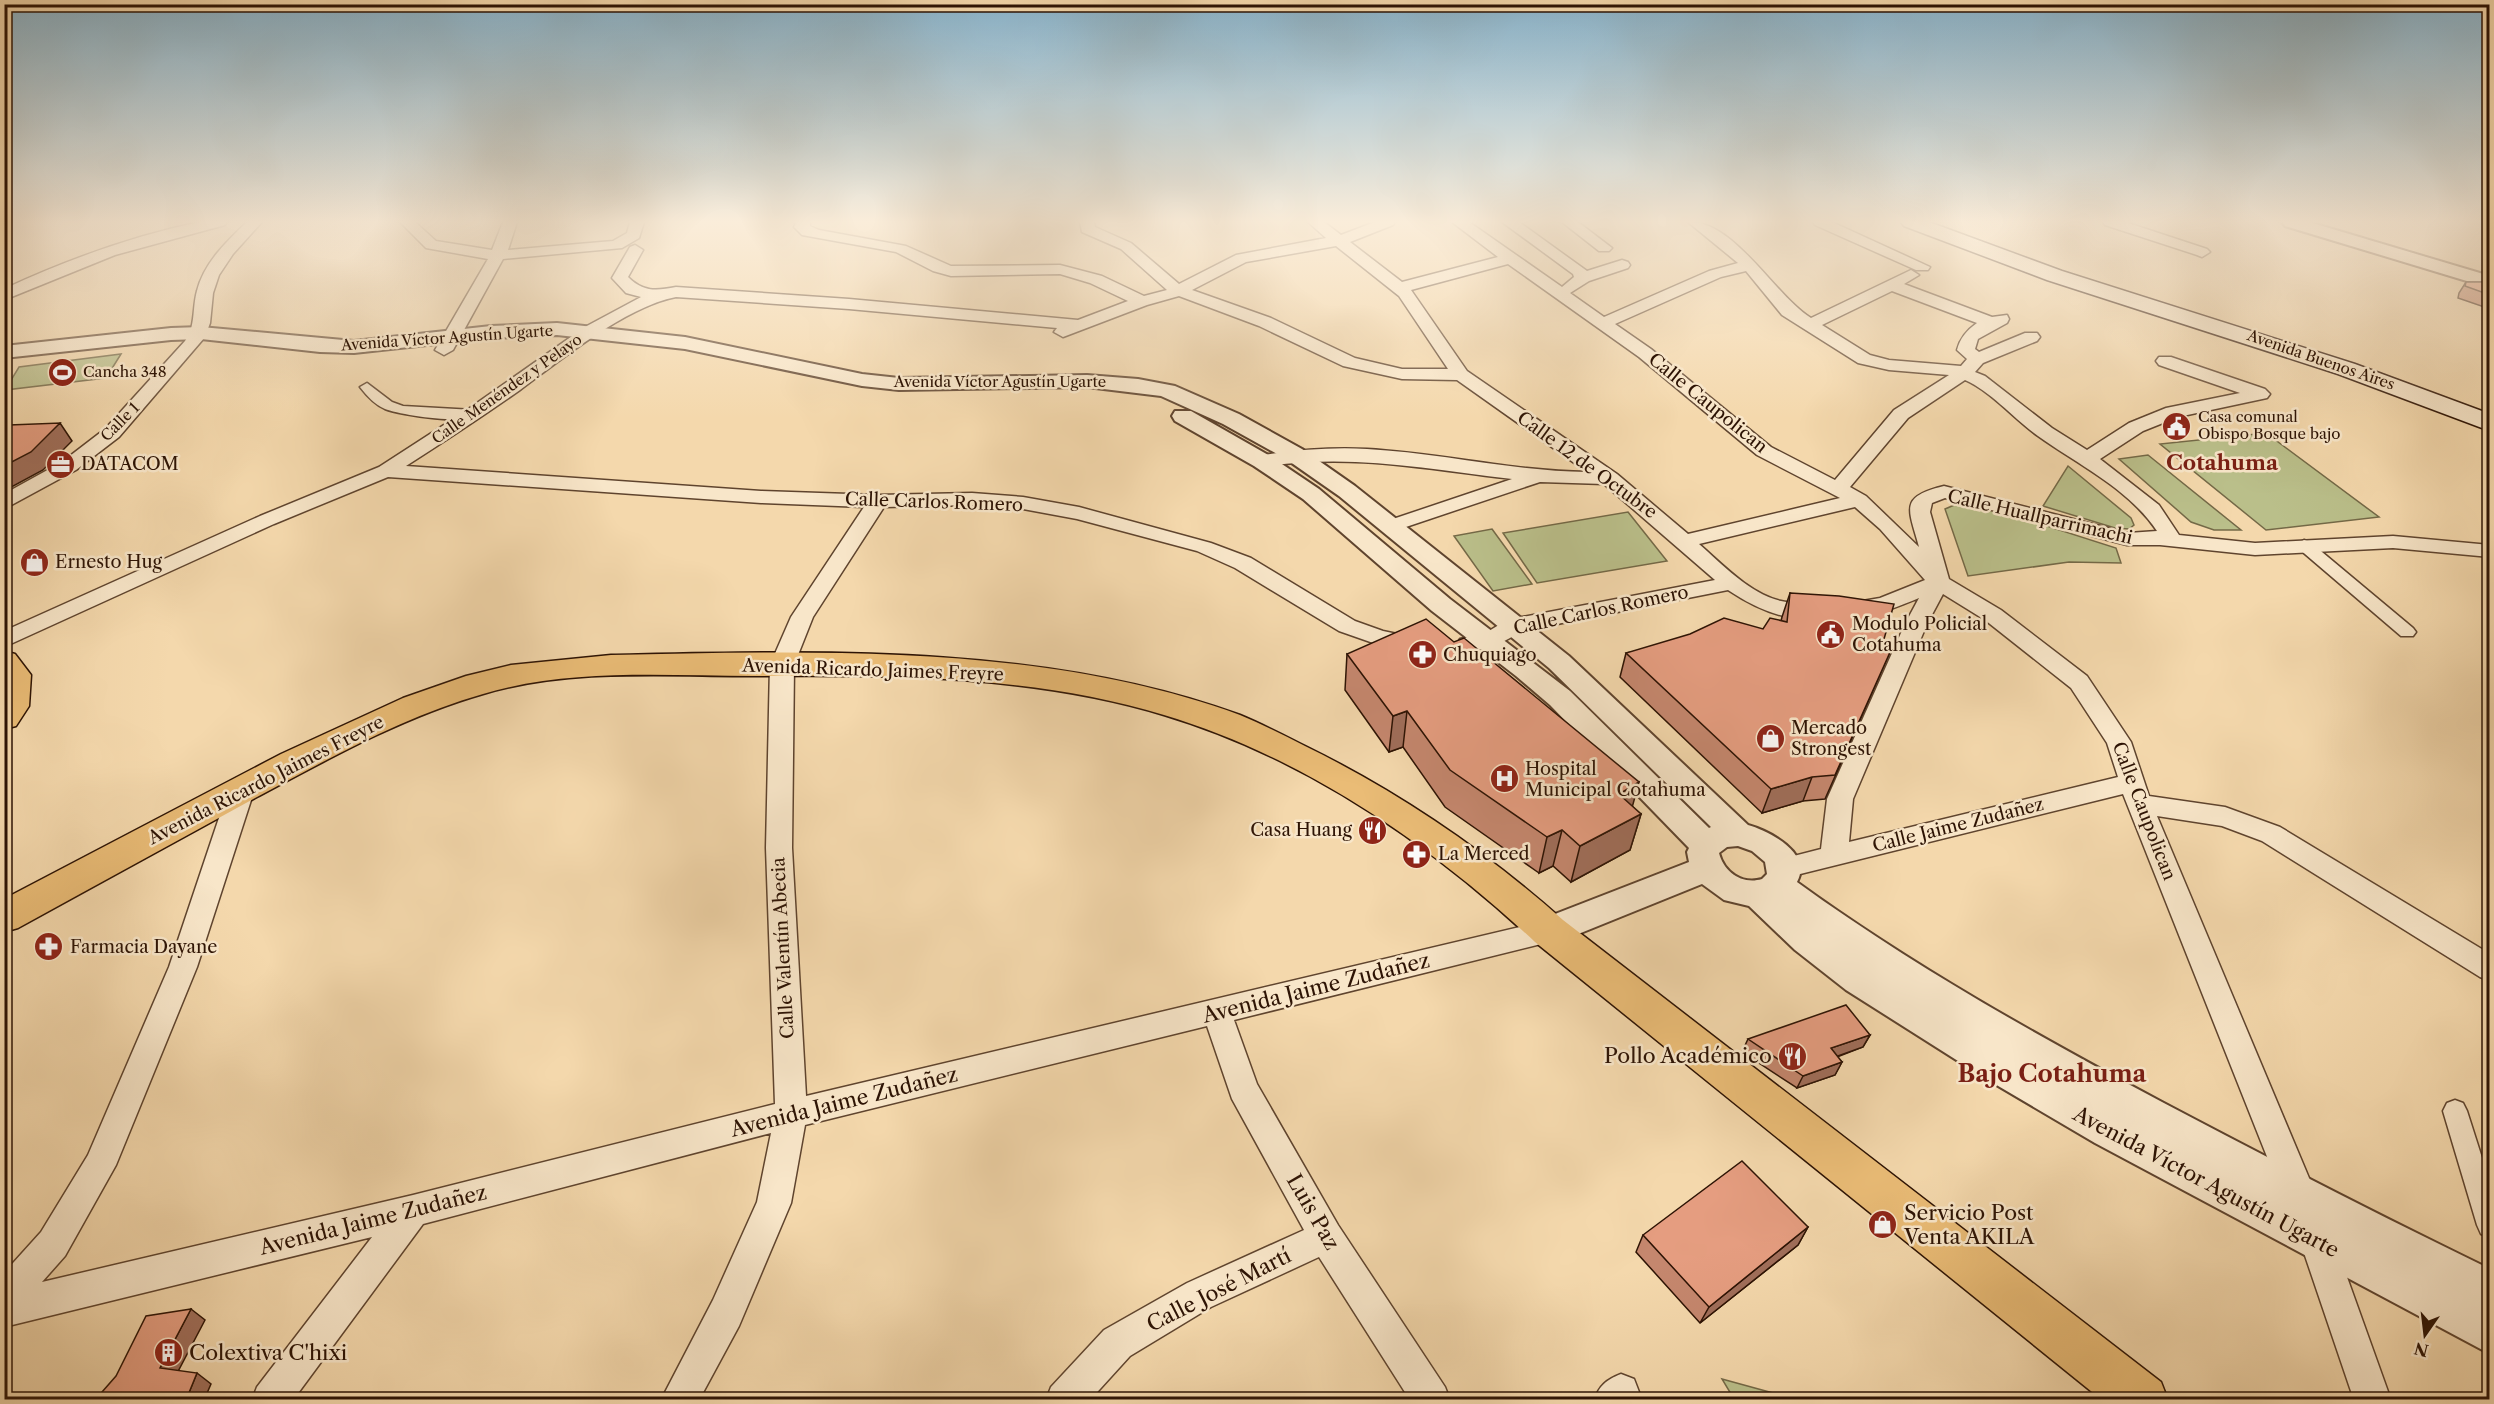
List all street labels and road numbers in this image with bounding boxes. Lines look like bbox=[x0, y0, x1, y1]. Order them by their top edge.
street label: Avenida Víctor Agustín Ugarte bbox=[339, 321, 554, 354]
street label: Avenida Buenos Aires bbox=[2244, 325, 2397, 394]
street label: Calle Menéndez y Pelayo bbox=[428, 330, 585, 448]
street label: Calle Caupolican bbox=[1644, 348, 1772, 458]
street label: Avenida Víctor Agustín Ugarte bbox=[893, 372, 1106, 391]
street label: Calle 1 bbox=[96, 398, 144, 445]
street label: Calle 12 de Octubre bbox=[1513, 407, 1661, 523]
street label: Calle Huallparrimachi bbox=[1945, 485, 2135, 549]
street label: Calle Carlos Romero bbox=[845, 488, 1023, 516]
street label: Calle Carlos Romero bbox=[1512, 581, 1690, 639]
street label: Avenida Ricardo Jaimes Freyre bbox=[741, 654, 1004, 686]
street label: Avenida Ricardo Jaimes Freyre bbox=[143, 711, 388, 850]
street label: Calle Caupolican bbox=[2107, 739, 2181, 883]
street label: Calle Jaime Zudañez bbox=[1870, 793, 2046, 857]
street label: Calle Valentín Abecia bbox=[767, 856, 799, 1039]
street label: Avenida Jaime Zudañez bbox=[1199, 947, 1432, 1028]
street label: Avenida Jaime Zudañez bbox=[727, 1061, 960, 1142]
street label: Avenida Víctor Agustín Ugarte bbox=[2068, 1100, 2343, 1262]
street label: Luis Paz bbox=[1282, 1169, 1345, 1254]
street label: Avenida Jaime Zudañez bbox=[256, 1179, 489, 1260]
street label: Calle José Martí bbox=[1143, 1242, 1295, 1337]

